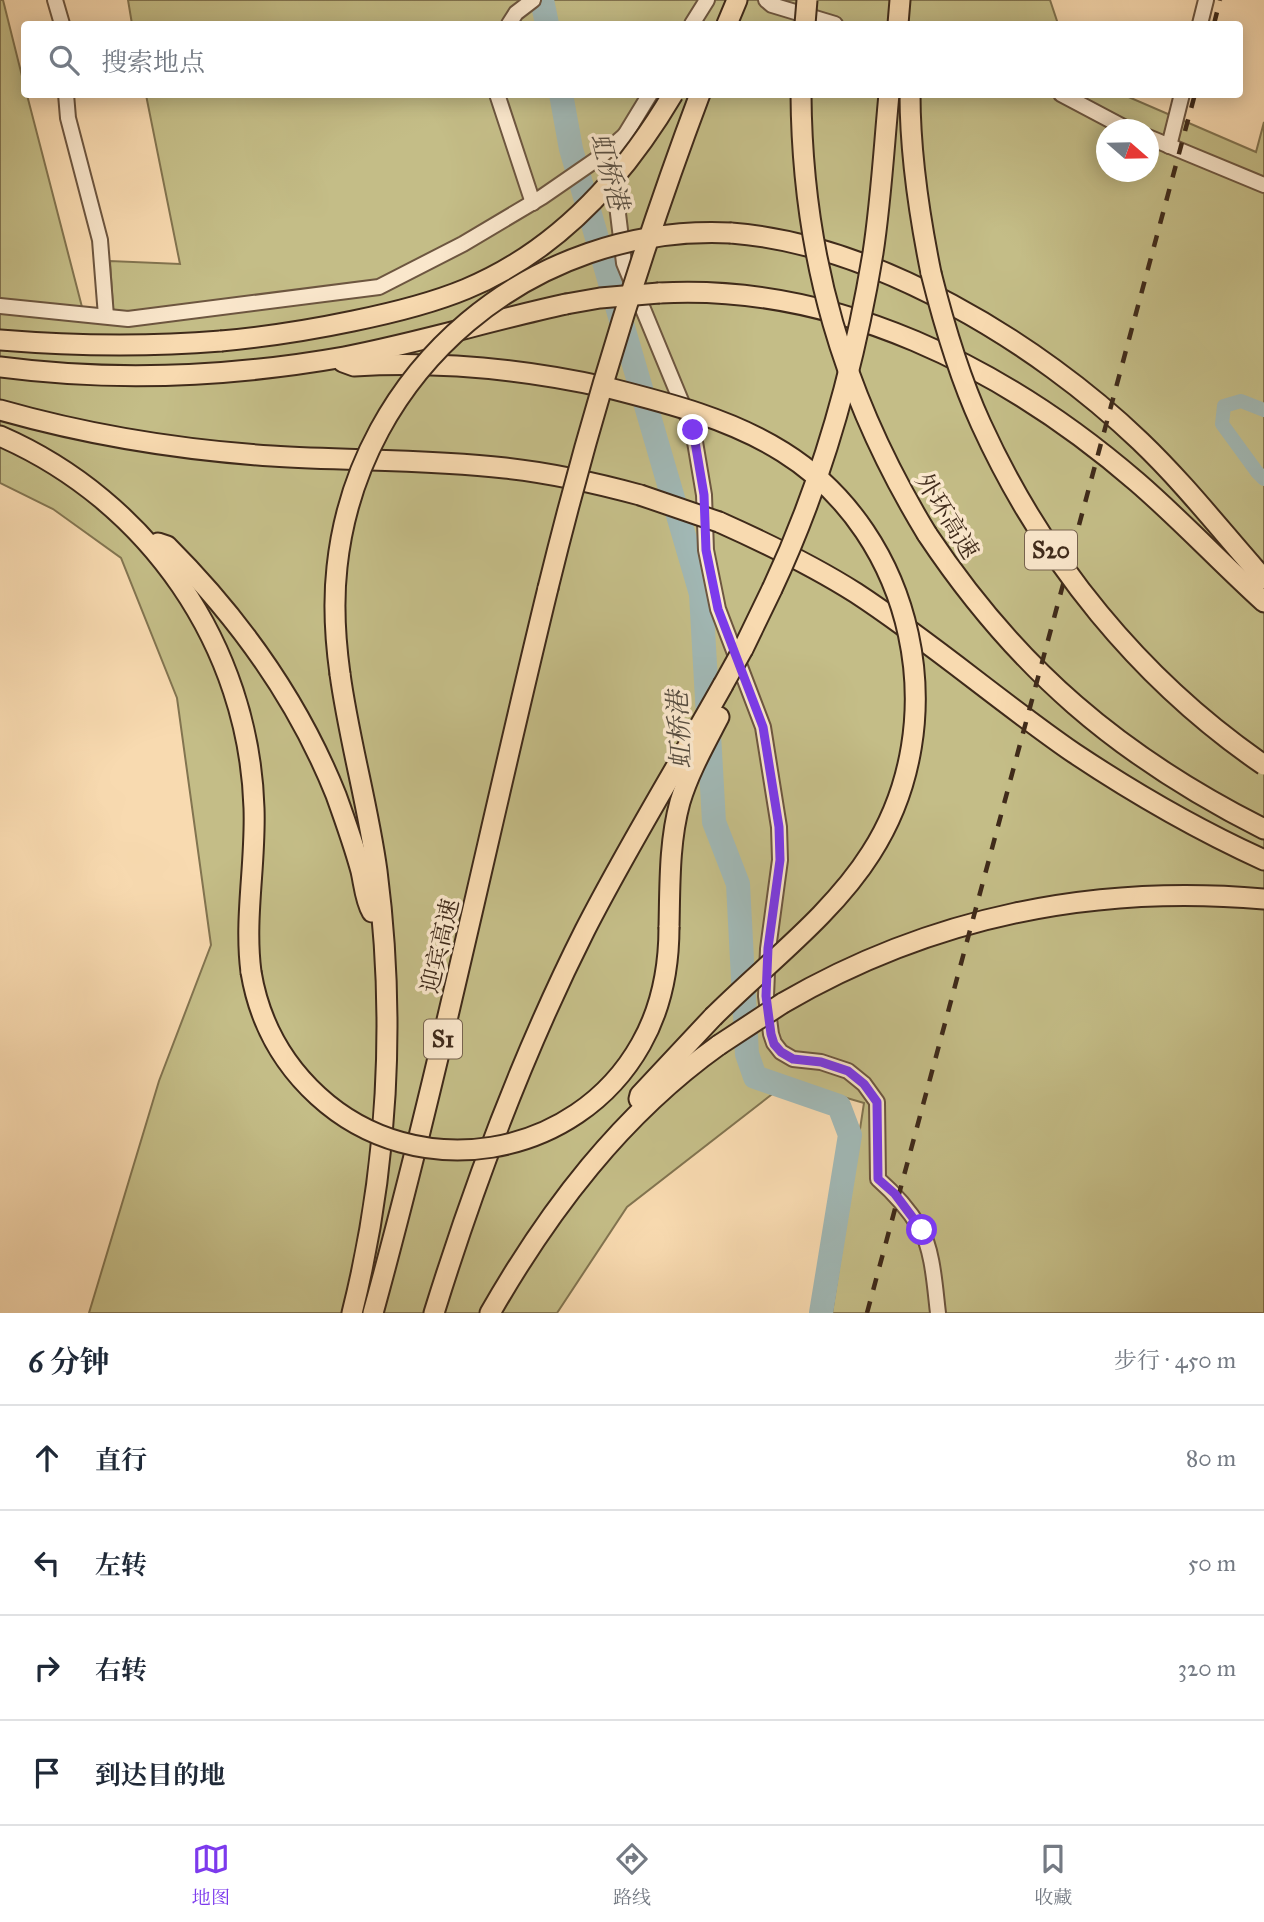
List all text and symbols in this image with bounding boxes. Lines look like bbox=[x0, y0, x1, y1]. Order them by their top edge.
search box bbox=[21, 21, 1243, 98]
icon: search bbox=[45, 41, 83, 79]
text: 搜索地点 bbox=[101, 46, 205, 78]
north arrow bbox=[1096, 119, 1159, 182]
water label: 虹桥港 bbox=[584, 129, 636, 216]
route end bbox=[677, 414, 708, 445]
street label: 外环高速 bbox=[909, 467, 985, 565]
road number: S20 bbox=[1025, 530, 1077, 570]
water label: 虹桥港 bbox=[661, 687, 697, 770]
street label: 迎宾高速 bbox=[415, 896, 465, 996]
road number: S1 bbox=[424, 1020, 462, 1058]
route start bbox=[906, 1214, 937, 1245]
text: 6 分钟 bbox=[28, 1344, 110, 1380]
text: 步行 · 450 m bbox=[1114, 1346, 1236, 1374]
icon: ahead bbox=[28, 1439, 66, 1477]
text: 直行 bbox=[95, 1444, 147, 1476]
text: 80 m bbox=[1186, 1444, 1236, 1472]
icon: left bbox=[28, 1544, 66, 1582]
text: 左转 bbox=[95, 1549, 147, 1581]
text: 50 m bbox=[1188, 1549, 1236, 1577]
icon: right bbox=[28, 1649, 66, 1687]
text: 右转 bbox=[95, 1654, 147, 1686]
text: 320 m bbox=[1178, 1654, 1236, 1682]
icon: arrive bbox=[28, 1754, 66, 1792]
text: 到达目的地 bbox=[95, 1759, 225, 1791]
tab: 地图 bbox=[192, 1840, 230, 1909]
tab: 路线 bbox=[613, 1840, 651, 1909]
tab: 收藏 bbox=[1034, 1840, 1072, 1909]

